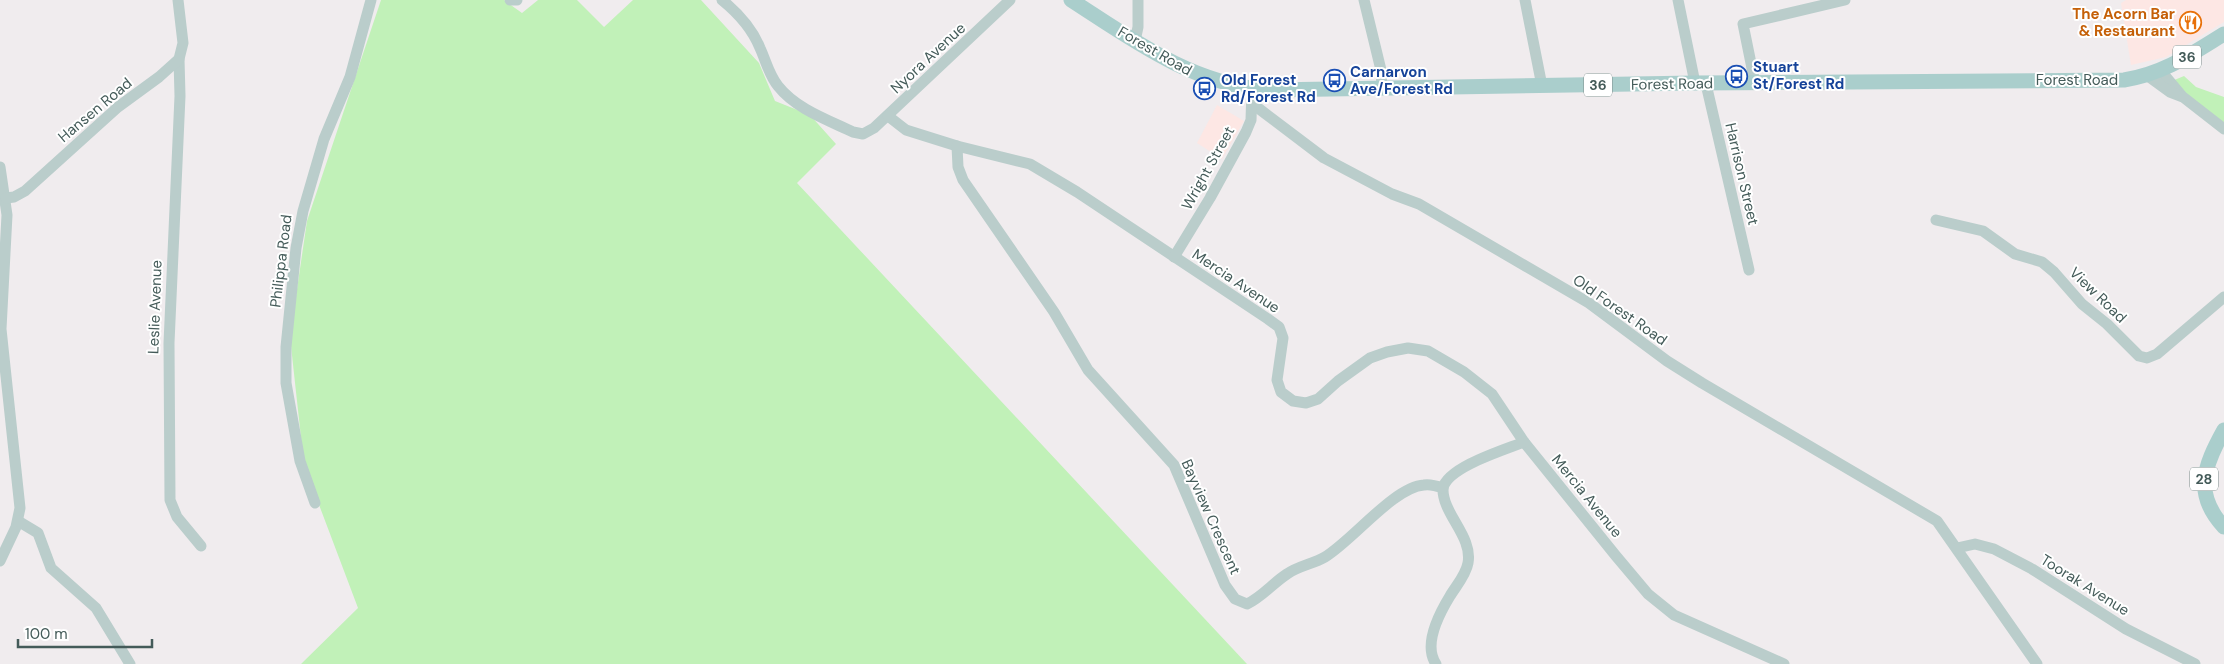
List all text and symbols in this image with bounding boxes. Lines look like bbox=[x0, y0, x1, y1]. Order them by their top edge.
place label: The Acorn Bar & Restaurant bbox=[2072, 4, 2175, 41]
restaurant icon: The Acorn Bar & Restaurant bbox=[2179, 11, 2203, 35]
street label: Nyora Avenue bbox=[886, 18, 970, 98]
street label: Forest Road bbox=[1114, 22, 1196, 80]
road number: 36 bbox=[2173, 46, 2201, 68]
place label: Stuart St/Forest Rd bbox=[1753, 57, 1844, 94]
place label: Carnarvon Ave/Forest Rd bbox=[1350, 62, 1453, 99]
bus stop icon: Stuart St/Forest Rd bbox=[1725, 64, 1749, 88]
bus stop icon: Carnarvon Ave/Forest Rd bbox=[1322, 69, 1346, 93]
place label: Old Forest Rd/Forest Rd bbox=[1221, 70, 1316, 107]
street label: Forest Road bbox=[2036, 70, 2118, 90]
street label: Hansen Road bbox=[54, 73, 136, 147]
street label: Forest Road bbox=[1631, 73, 1713, 95]
road number: 36 bbox=[1584, 74, 1612, 96]
bus stop icon: Old Forest Rd/Forest Rd bbox=[1193, 77, 1217, 101]
street label: Harrison Street bbox=[1720, 121, 1764, 227]
street label: Wright Street bbox=[1177, 122, 1239, 213]
street label: Philippa Road bbox=[265, 213, 297, 309]
street label: Mercia Avenue bbox=[1188, 244, 1284, 318]
street label: Leslie Avenue bbox=[143, 260, 167, 354]
street label: View Road bbox=[2065, 263, 2131, 327]
street label: Old Forest Road bbox=[1569, 270, 1671, 350]
street label: Mercia Avenue bbox=[1547, 450, 1627, 542]
street label: Bayview Crescent bbox=[1177, 456, 1245, 578]
road number: 28 bbox=[2190, 468, 2218, 490]
street label: Toorak Avenue bbox=[2037, 550, 2133, 620]
scale bar bbox=[18, 616, 151, 648]
text: 100 m bbox=[25, 624, 68, 644]

